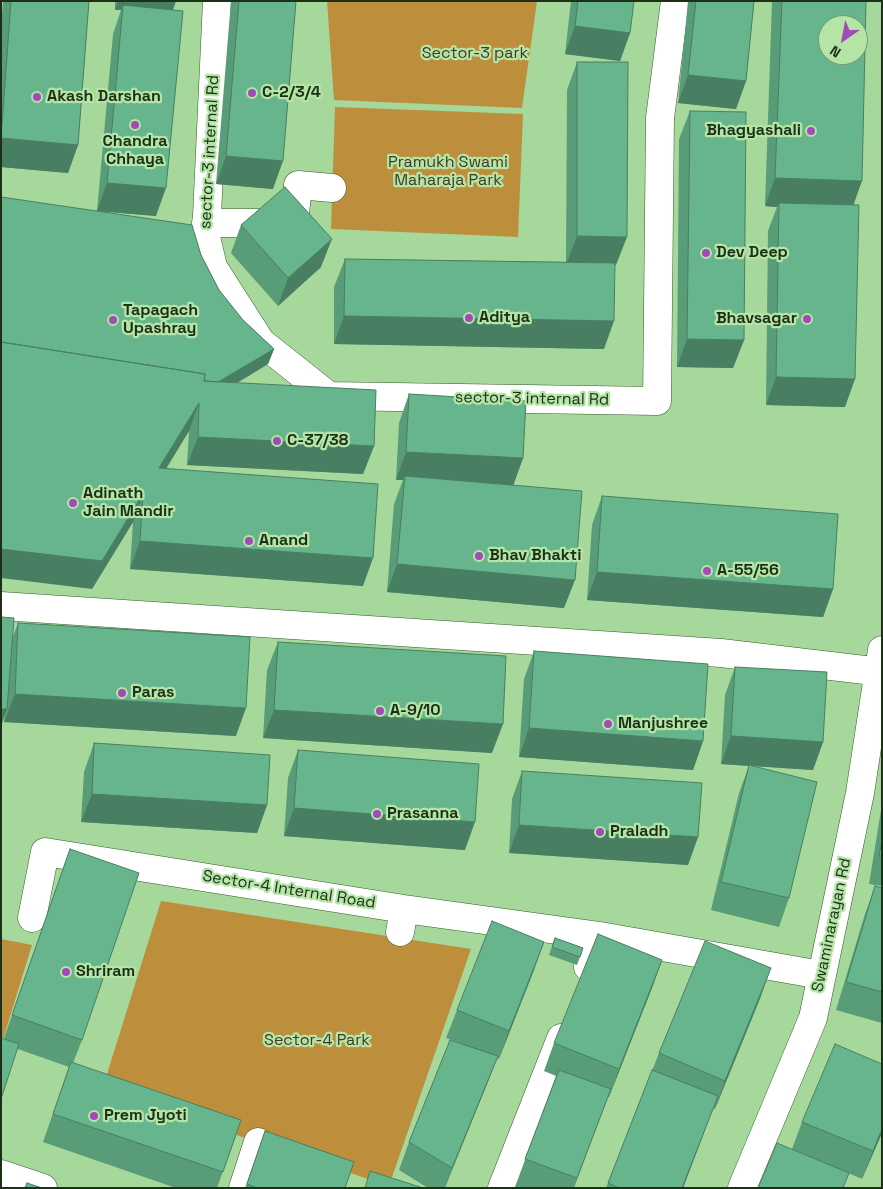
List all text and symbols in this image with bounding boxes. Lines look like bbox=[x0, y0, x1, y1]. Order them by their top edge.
north arrow bbox=[818, 15, 868, 65]
text: N bbox=[827, 42, 844, 62]
park label: Sector-3 park bbox=[422, 44, 528, 64]
street label: sector-3 internal Rd bbox=[196, 74, 224, 230]
place label: C-2/3/4 bbox=[262, 83, 321, 103]
place label: Akash Darshan bbox=[47, 87, 161, 107]
marker: C-2/3/4 bbox=[246, 87, 258, 99]
marker: Akash Darshan bbox=[31, 91, 43, 103]
marker: Chandra Chhaya bbox=[129, 119, 141, 131]
place label: Bhagyashali bbox=[706, 121, 801, 141]
marker: Bhagyashali bbox=[805, 125, 817, 137]
place label: Chandra Chhaya bbox=[103, 132, 167, 170]
park label: Pramukh Swami Maharaja Park bbox=[388, 153, 508, 191]
place label: Dev Deep bbox=[716, 243, 788, 263]
marker: Dev Deep bbox=[700, 247, 712, 259]
place label: Tapagach Upashray bbox=[123, 301, 198, 339]
place label: Aditya bbox=[479, 308, 530, 328]
place label: Bhavsagar bbox=[716, 309, 797, 329]
marker: Aditya bbox=[463, 312, 475, 324]
marker: Bhavsagar bbox=[801, 313, 813, 325]
marker: Tapagach Upashray bbox=[107, 314, 119, 326]
street label: sector-3 internal Rd bbox=[455, 388, 609, 410]
place label: C-37/38 bbox=[287, 431, 348, 451]
marker: C-37/38 bbox=[271, 435, 283, 447]
place label: Adinath Jain Mandir bbox=[83, 484, 174, 522]
marker: Adinath Jain Mandir bbox=[67, 497, 79, 509]
place label: Anand bbox=[259, 531, 308, 551]
marker: Anand bbox=[243, 535, 255, 547]
place label: Bhav Bhakti bbox=[489, 546, 581, 566]
marker: Bhav Bhakti bbox=[473, 550, 485, 562]
place label: A-55/56 bbox=[717, 561, 779, 581]
marker: A-55/56 bbox=[701, 565, 713, 577]
place label: Paras bbox=[132, 683, 174, 703]
marker: Paras bbox=[116, 687, 128, 699]
place label: A-9/10 bbox=[390, 701, 441, 721]
marker: A-9/10 bbox=[374, 705, 386, 717]
place label: Manjushree bbox=[618, 714, 708, 734]
marker: Manjushree bbox=[602, 718, 614, 730]
place label: Prasanna bbox=[387, 804, 459, 824]
marker: Prasanna bbox=[371, 808, 383, 820]
place label: Praladh bbox=[610, 822, 668, 842]
marker: Praladh bbox=[594, 826, 606, 838]
street label: Swaminarayan Rd bbox=[808, 856, 856, 994]
street label: Sector-4 Internal Road bbox=[201, 867, 377, 913]
place label: Shriram bbox=[76, 962, 135, 982]
marker: Shriram bbox=[60, 966, 72, 978]
park label: Sector-4 Park bbox=[264, 1031, 370, 1051]
place label: Prem Jyoti bbox=[104, 1106, 187, 1126]
marker: Prem Jyoti bbox=[88, 1110, 100, 1122]

